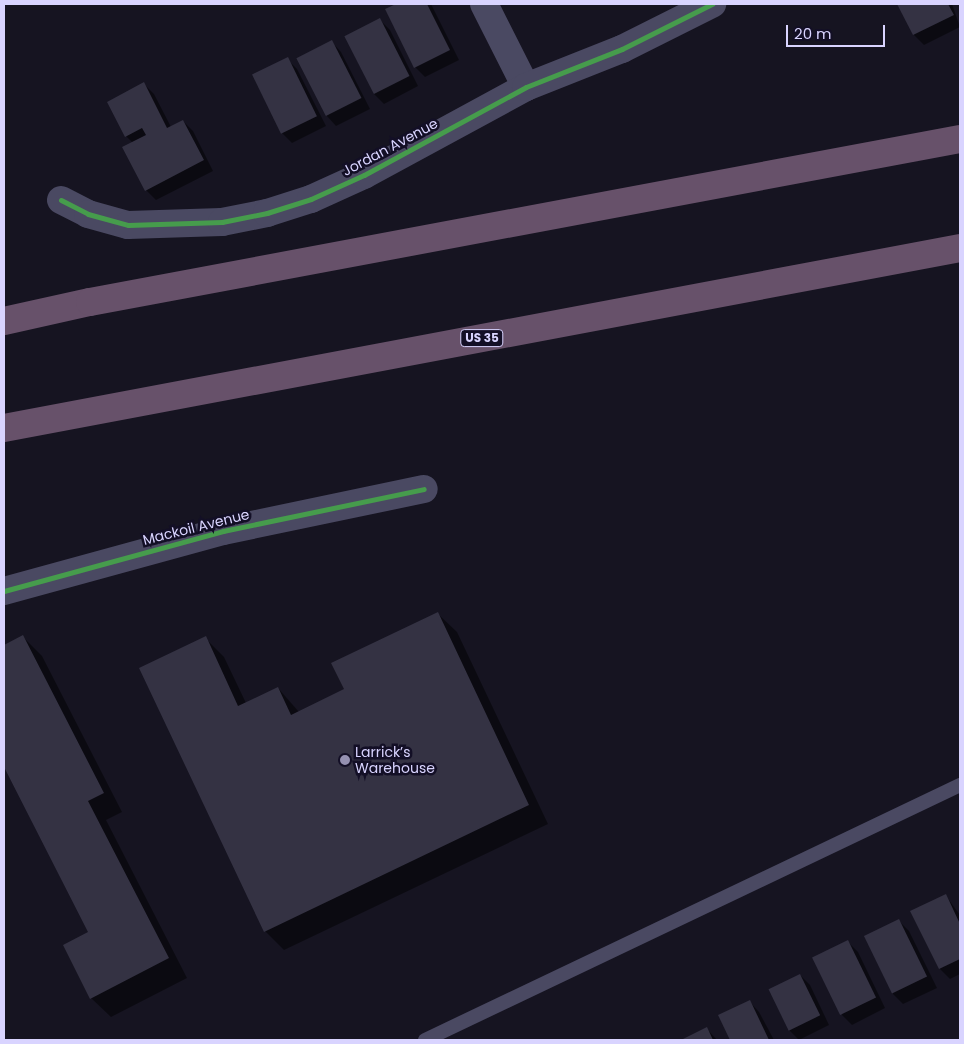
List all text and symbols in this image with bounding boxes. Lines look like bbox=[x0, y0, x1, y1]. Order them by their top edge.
scale bar bbox=[789, 15, 888, 47]
text: 20 m bbox=[794, 23, 832, 44]
street label: Jordan Avenue bbox=[339, 115, 441, 179]
road number: US 35 bbox=[460, 328, 504, 348]
street label: Mackoil Avenue bbox=[141, 506, 251, 548]
place label: Larrick’s Warehouse bbox=[355, 744, 435, 776]
marker: Larrick’s Warehouse bbox=[339, 754, 351, 766]

